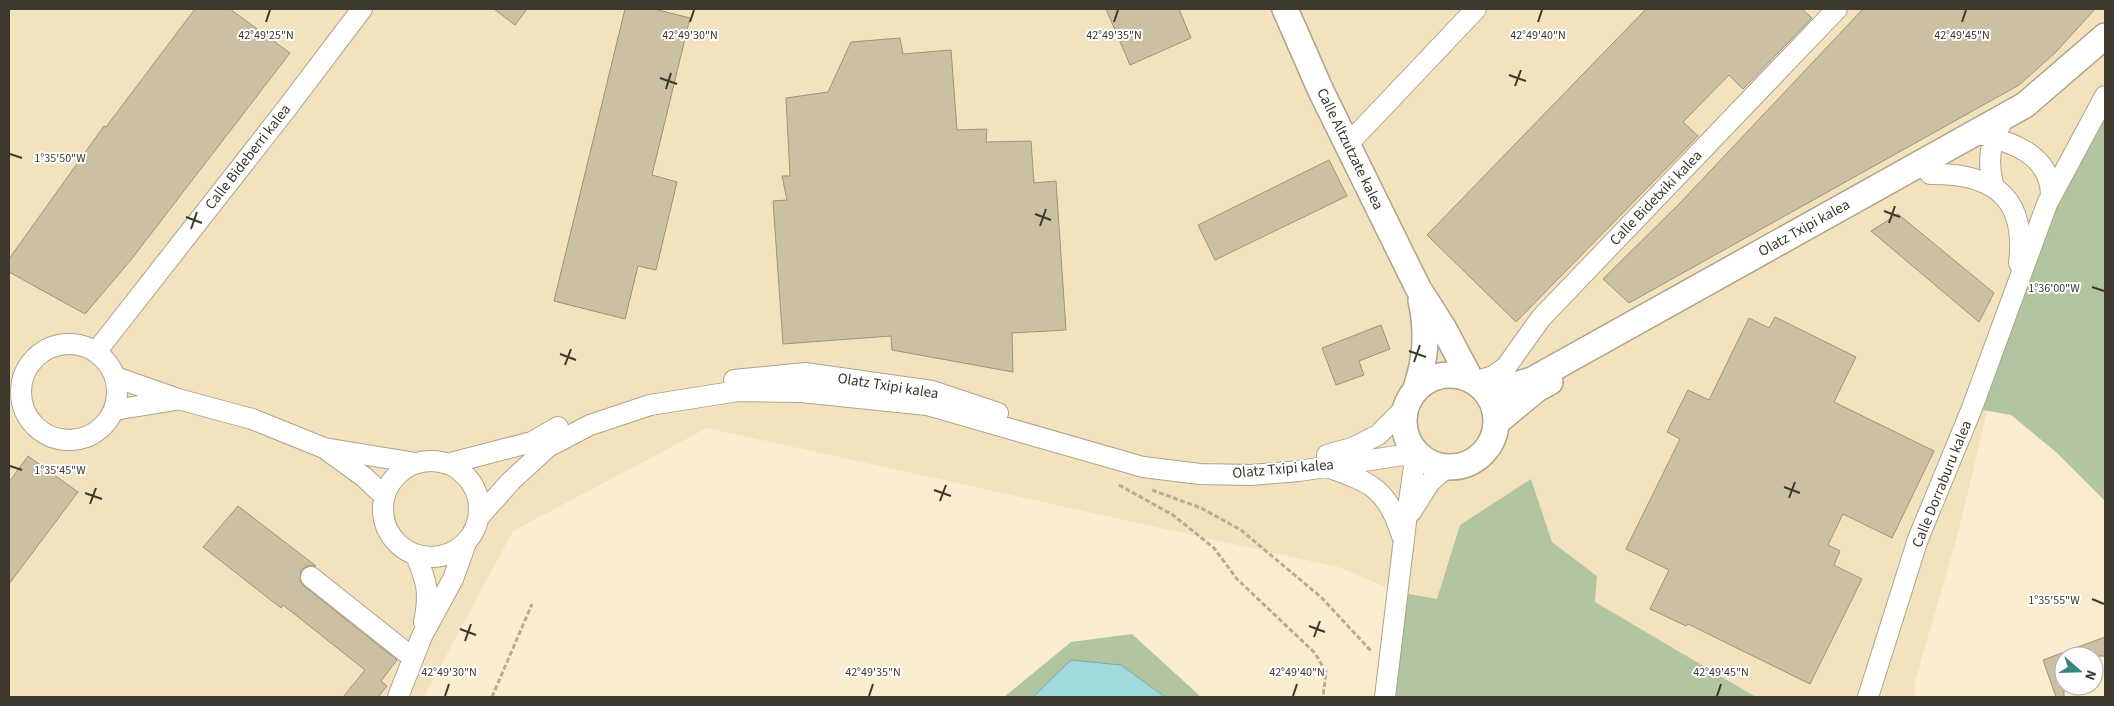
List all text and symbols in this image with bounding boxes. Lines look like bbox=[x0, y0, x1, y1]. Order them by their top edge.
text: 42°49'25"N bbox=[238, 27, 294, 44]
text: 42°49'30"N bbox=[662, 27, 718, 44]
text: 42°49'35"N bbox=[1086, 27, 1142, 44]
text: 42°49'40"N bbox=[1510, 27, 1566, 44]
text: 42°49'45"N bbox=[1934, 27, 1990, 44]
street label: Calle Altzutzate kalea bbox=[1311, 85, 1389, 213]
street label: Calle Bideberri kalea bbox=[200, 100, 296, 214]
street label: Calle Bidetxiki kalea bbox=[1605, 146, 1707, 250]
text: 1°35'50"W bbox=[34, 150, 86, 167]
street label: Olatz Txipi kalea bbox=[1754, 194, 1854, 262]
text: 1°36'00"W bbox=[2028, 280, 2080, 297]
street label: Olatz Txipi kalea bbox=[836, 368, 940, 404]
street label: Calle Dorraburu kalea bbox=[1907, 417, 1977, 551]
street label: Olatz Txipi kalea bbox=[1231, 454, 1335, 484]
text: 1°35'45"W bbox=[34, 462, 86, 479]
text: 1°35'55"W bbox=[2028, 592, 2080, 609]
north arrow bbox=[2054, 646, 2104, 696]
text: 42°49'30"N bbox=[421, 664, 477, 681]
text: 42°49'35"N bbox=[845, 664, 901, 681]
text: 42°49'40"N bbox=[1269, 664, 1325, 681]
text: 42°49'45"N bbox=[1693, 664, 1749, 681]
text: N bbox=[2079, 667, 2101, 683]

